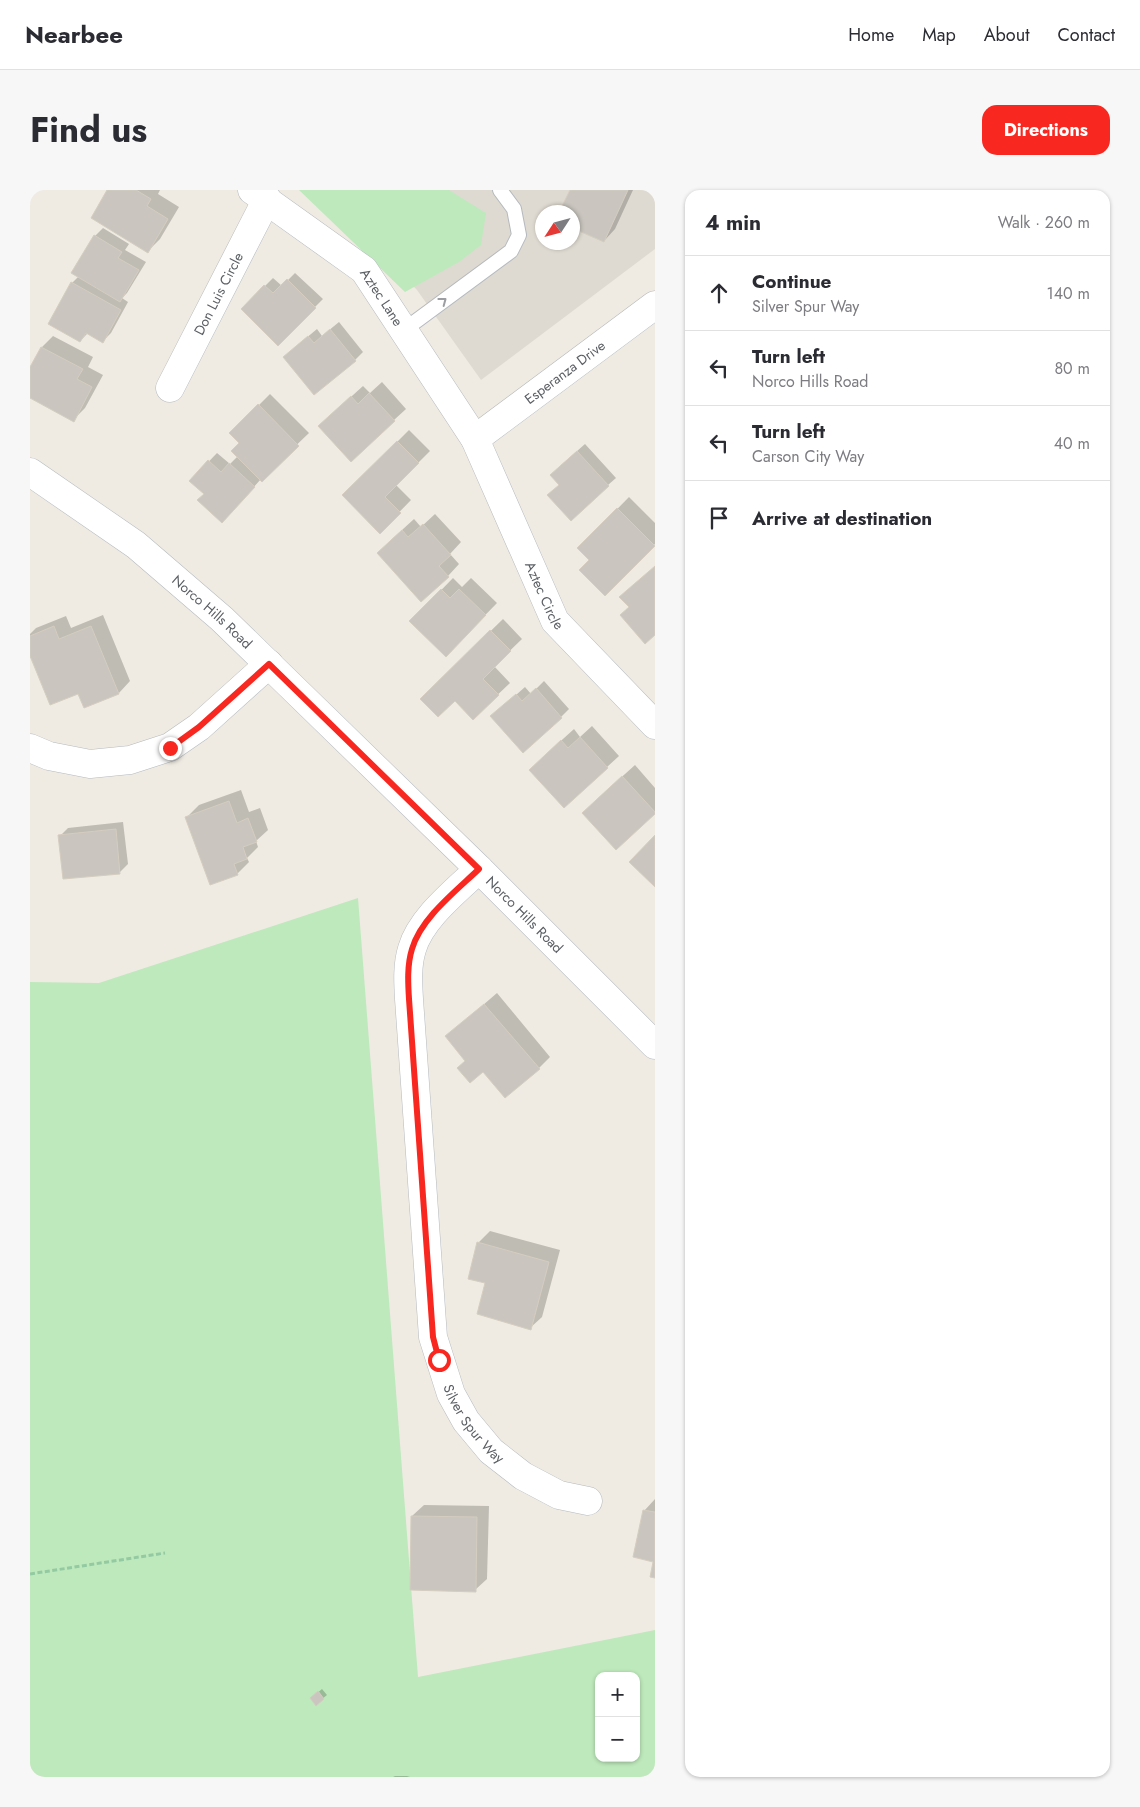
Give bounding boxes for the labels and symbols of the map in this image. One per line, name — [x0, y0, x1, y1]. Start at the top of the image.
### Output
north arrow — [535, 205, 580, 250]
street label: Don Luis Circle — [189, 249, 248, 339]
street label: Aztec Lane — [355, 264, 408, 330]
one-way arrow — [437, 299, 446, 307]
street label: Esperanza Drive — [520, 335, 609, 409]
street label: Aztec Circle — [520, 558, 568, 634]
street label: Norco Hills Road — [168, 570, 257, 653]
route end — [159, 737, 182, 760]
street label: Norco Hills Road — [481, 871, 568, 958]
route start — [428, 1349, 451, 1372]
street label: Silver Spur Way — [439, 1382, 509, 1468]

